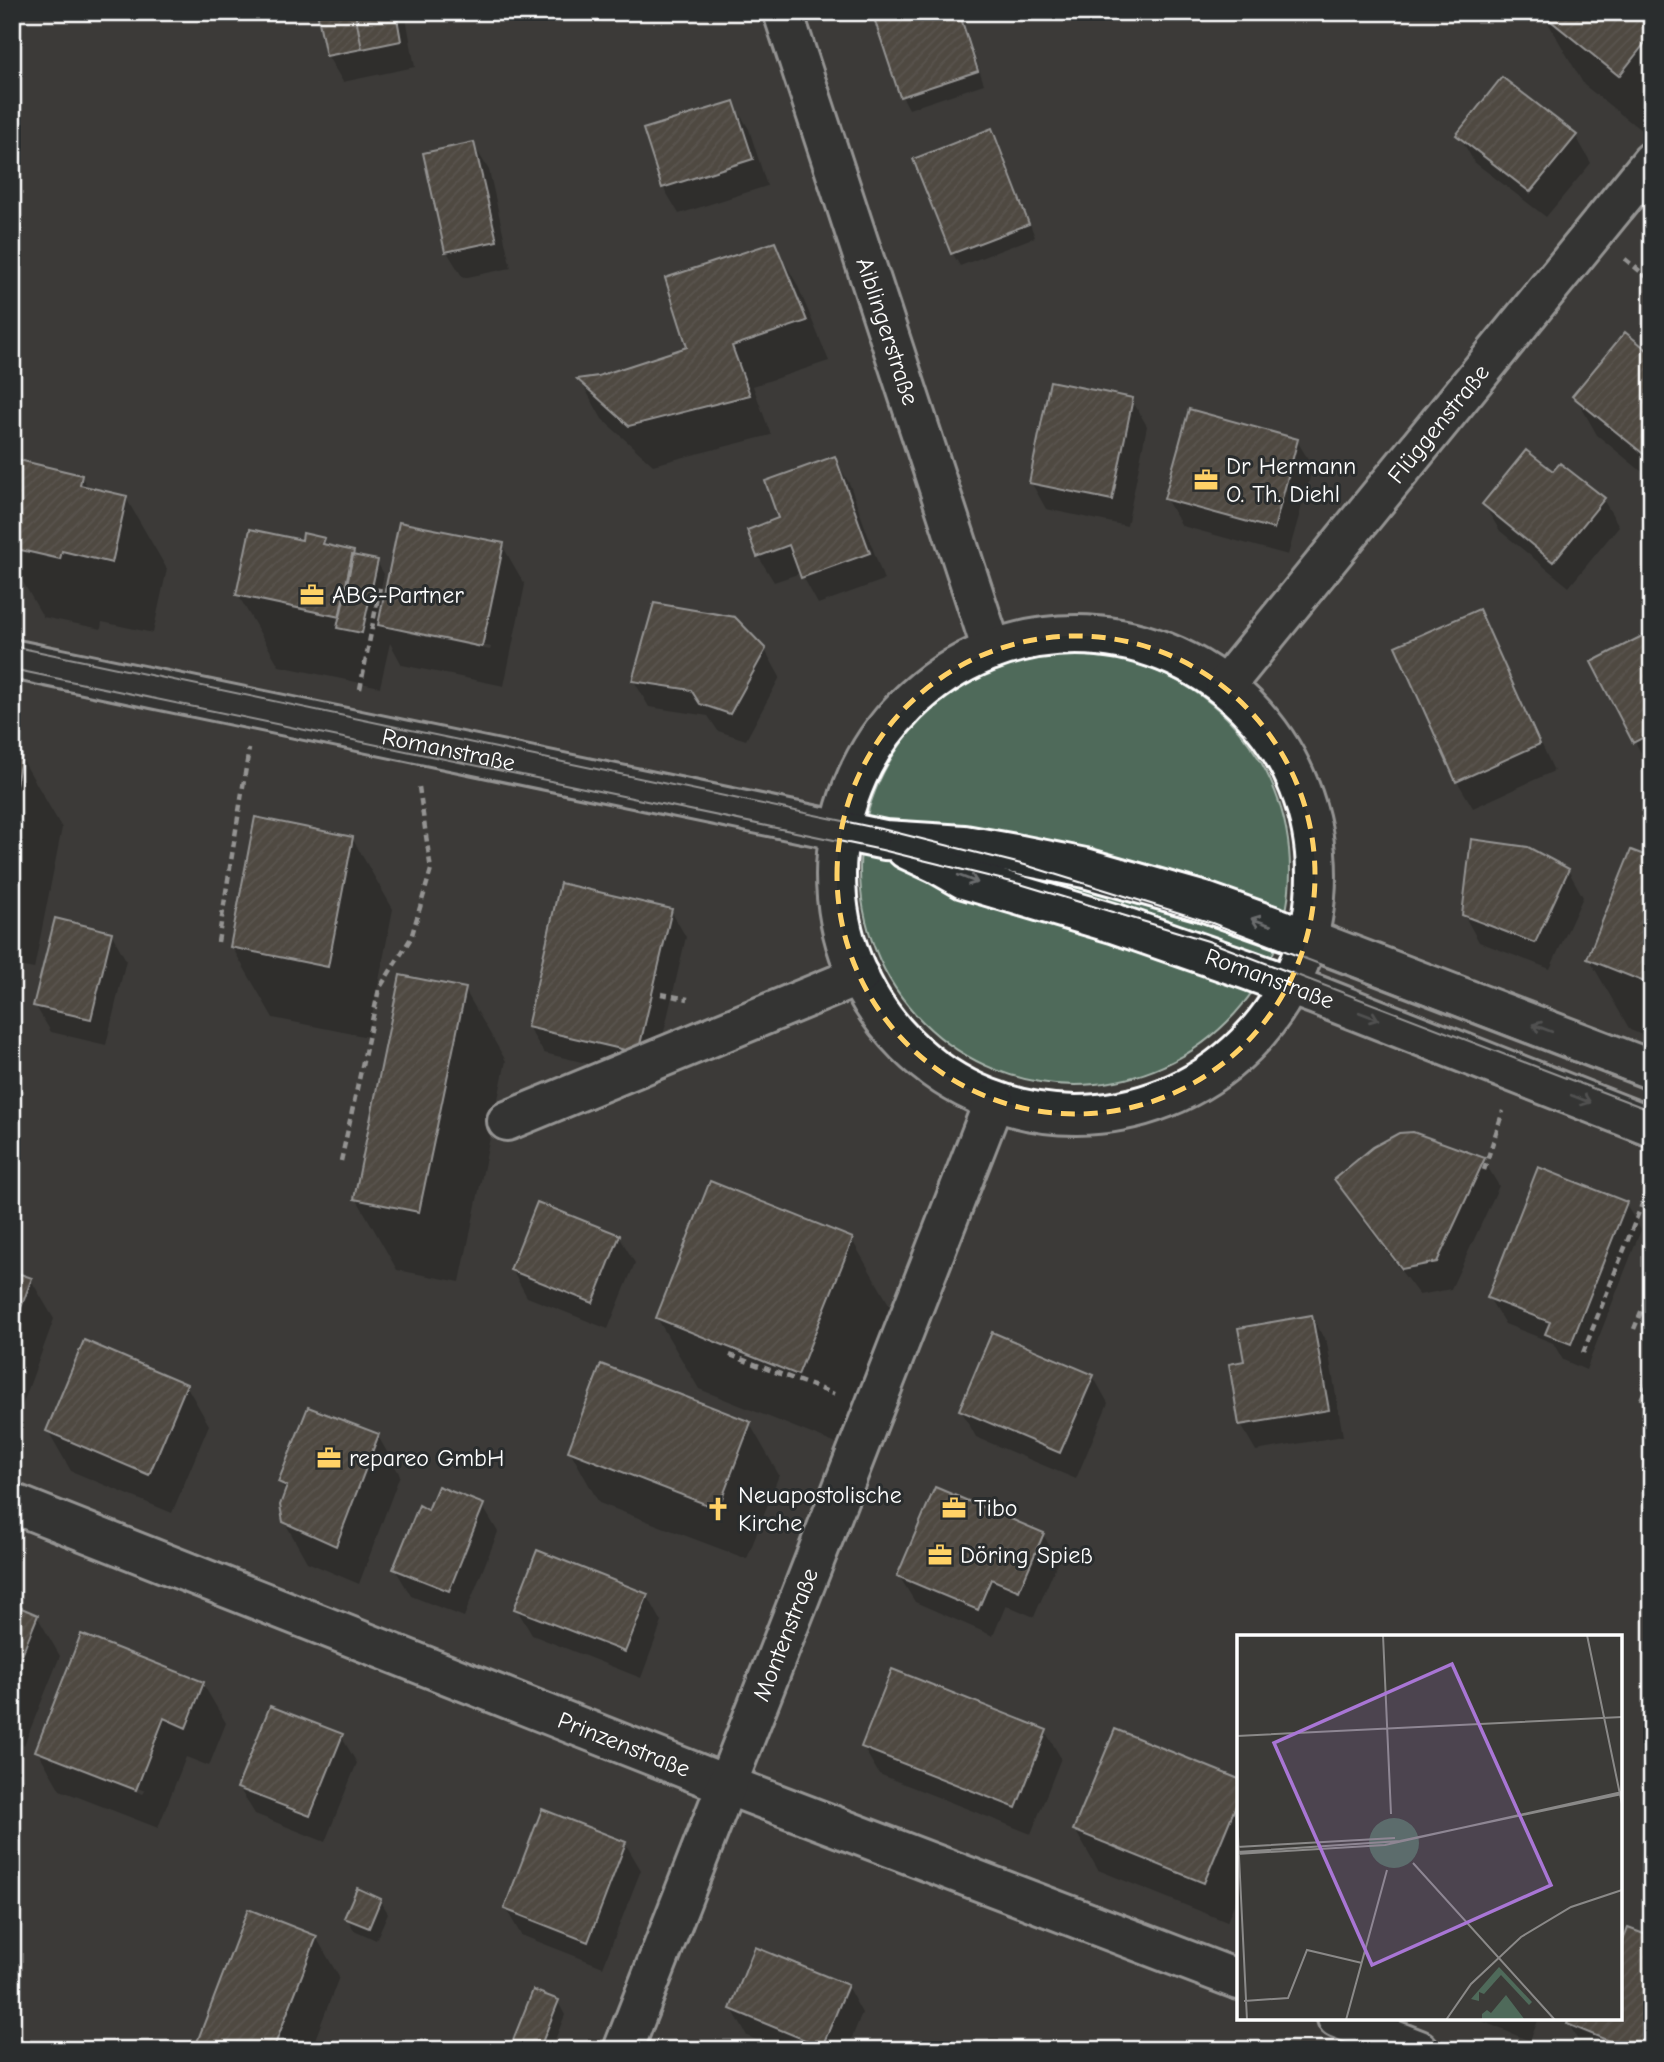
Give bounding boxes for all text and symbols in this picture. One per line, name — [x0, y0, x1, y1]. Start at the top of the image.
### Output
street label: Aiblingerstraße — [850, 254, 925, 409]
street label: Flüggenstraße — [1382, 359, 1495, 489]
place label: Dr Hermann O. Th. Diehl — [1226, 452, 1356, 508]
office icon: Dr Hermann O. Th. Diehl — [1192, 466, 1220, 494]
office icon: ABG-Partner — [298, 581, 326, 609]
place label: ABG-Partner — [332, 581, 464, 609]
street label: Romanstraße — [380, 722, 518, 777]
one-way arrow — [957, 874, 979, 887]
one-way arrow — [1250, 915, 1272, 927]
street label: Romanstraße — [1202, 942, 1338, 1015]
one-way arrow — [1358, 1011, 1379, 1023]
one-way arrow — [1532, 1021, 1554, 1034]
one-way arrow — [1569, 1094, 1591, 1106]
office icon: repareo GmbH — [315, 1444, 343, 1472]
place label: repareo GmbH — [349, 1444, 504, 1472]
place label: Neuapostolische Kirche — [738, 1481, 902, 1537]
office icon: Tibo — [940, 1494, 968, 1522]
place label: Tibo — [974, 1494, 1018, 1522]
church icon: Neuapostolische Kirche — [704, 1495, 732, 1523]
office icon: Döring Spieß — [926, 1541, 954, 1569]
place label: Döring Spieß — [960, 1541, 1093, 1569]
street label: Montenstraße — [747, 1564, 824, 1705]
inset map — [1237, 1635, 1622, 2020]
street label: Prinzenstraße — [554, 1706, 694, 1783]

